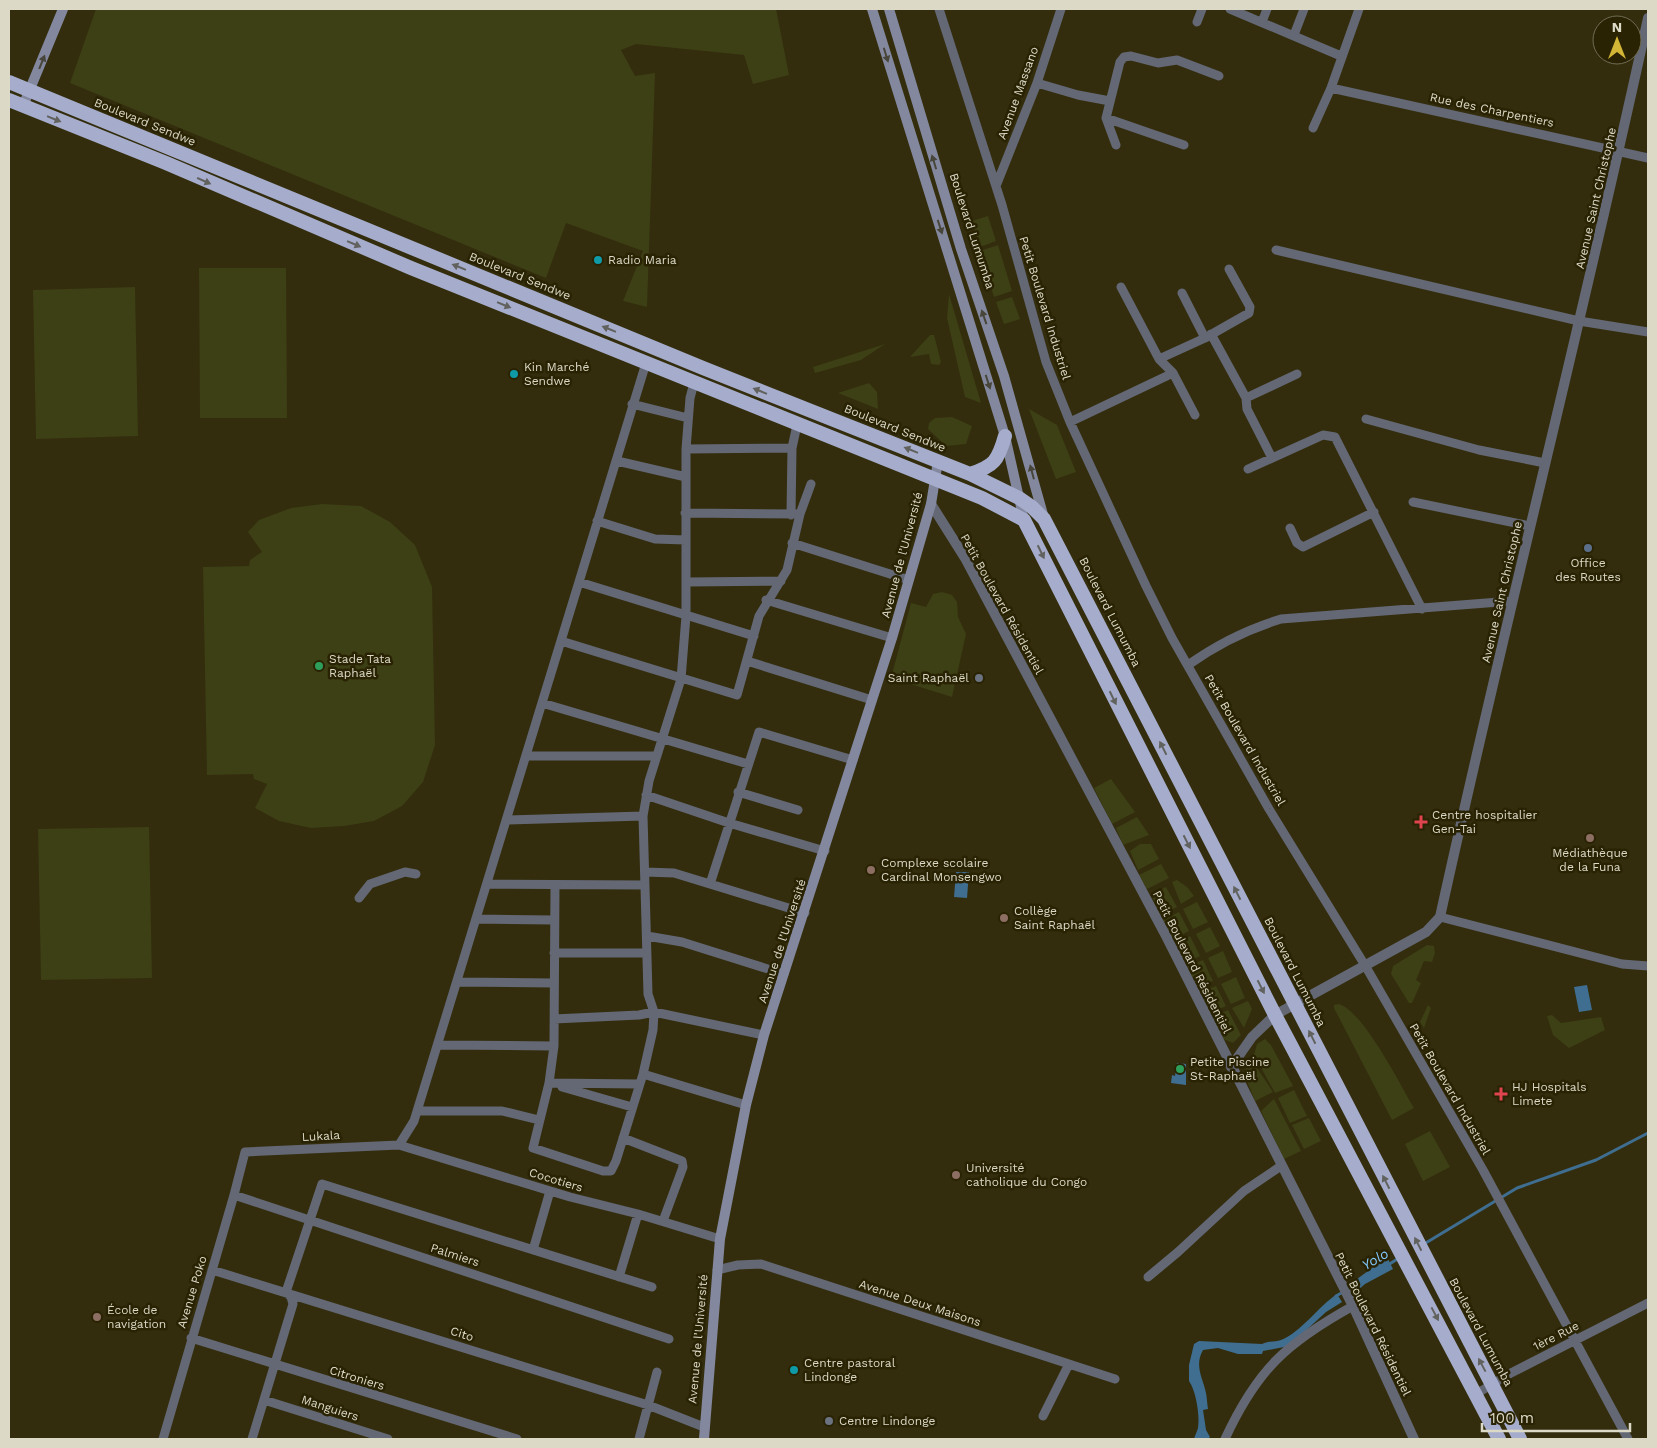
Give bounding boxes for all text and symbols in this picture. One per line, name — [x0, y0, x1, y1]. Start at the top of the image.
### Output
north arrow — [1592, 15, 1642, 65]
text: N — [1612, 19, 1622, 35]
street label: Avenue Massano — [995, 45, 1041, 141]
one-way arrow — [883, 48, 890, 63]
one-way arrow — [38, 54, 46, 69]
street label: Rue des Charpentiers — [1429, 90, 1555, 130]
street label: Boulevard Sendwe — [92, 95, 198, 149]
one-way arrow — [47, 115, 62, 123]
street label: Avenue Saint Christophe — [1573, 126, 1619, 270]
one-way arrow — [930, 154, 938, 169]
street label: Boulevard Lumumba — [947, 171, 997, 291]
one-way arrow — [197, 178, 211, 186]
one-way arrow — [936, 220, 944, 235]
street label: Petit Boulevard Industriel — [1016, 235, 1074, 382]
one-way arrow — [347, 240, 362, 248]
street label: Boulevard Sendwe — [467, 249, 573, 303]
place label: Radio Maria — [608, 253, 677, 267]
marker: Radio Maria — [592, 254, 604, 266]
one-way arrow — [451, 263, 466, 271]
one-way arrow — [497, 302, 511, 310]
one-way arrow — [980, 309, 987, 324]
one-way arrow — [601, 325, 616, 333]
place label: Kin Marché Sendwe — [524, 360, 589, 388]
marker: Kin Marché Sendwe — [508, 368, 520, 380]
one-way arrow — [984, 375, 992, 390]
one-way arrow — [753, 386, 767, 394]
street label: Boulevard Sendwe — [842, 401, 948, 455]
one-way arrow — [904, 445, 918, 453]
one-way arrow — [1028, 464, 1036, 479]
street label: Avenue de l’Université — [878, 490, 926, 619]
street label: Avenue Saint Christophe — [1479, 520, 1525, 664]
street label: Petit Boulevard Résidentiel — [958, 531, 1047, 677]
marker: Office des Routes — [1582, 542, 1594, 554]
one-way arrow — [1037, 545, 1045, 559]
street label: Boulevard Lumumba — [1076, 555, 1144, 669]
place label: Office des Routes — [1555, 556, 1621, 584]
place label: Stade Tata Raphaël — [329, 652, 391, 680]
marker: Stade Tata Raphaël — [313, 660, 325, 672]
place label: Saint Raphaël — [888, 671, 969, 685]
marker: Saint Raphaël — [973, 672, 985, 684]
street label: Petit Boulevard Industriel — [1202, 672, 1289, 808]
one-way arrow — [1109, 690, 1117, 705]
one-way arrow — [1159, 741, 1167, 755]
place label: Centre hospitalier Gen-Tai — [1432, 808, 1538, 836]
marker: Centre hospitalier Gen-Tai — [1414, 815, 1428, 829]
marker: Médiathèque de la Funa — [1584, 832, 1596, 844]
one-way arrow — [1183, 835, 1191, 850]
place label: Médiathèque de la Funa — [1552, 846, 1628, 874]
place label: Complexe scolaire Cardinal Monsengwo — [881, 856, 1002, 884]
marker: Complexe scolaire Cardinal Monsengwo — [865, 864, 877, 876]
street label: Avenue de l’Université — [755, 877, 809, 1005]
one-way arrow — [1233, 886, 1241, 900]
street label: Petit Boulevard Résidentiel — [1150, 888, 1234, 1036]
place label: Collège Saint Raphaël — [1014, 904, 1095, 932]
marker: Collège Saint Raphaël — [998, 912, 1010, 924]
street label: Boulevard Lumumba — [1261, 915, 1329, 1029]
one-way arrow — [1257, 980, 1265, 994]
street label: Petit Boulevard Industriel — [1407, 1021, 1494, 1157]
one-way arrow — [1308, 1030, 1316, 1045]
place label: Petite Piscine St-Raphaël — [1190, 1055, 1269, 1083]
marker: Petite Piscine St-Raphaël — [1174, 1063, 1186, 1075]
place label: HJ Hospitals Limete — [1512, 1080, 1586, 1108]
marker: HJ Hospitals Limete — [1494, 1087, 1508, 1101]
street label: Lukala — [301, 1128, 341, 1144]
place label: Université catholique du Congo — [966, 1161, 1087, 1189]
street label: Cocotiers — [527, 1165, 585, 1195]
marker: Université catholique du Congo — [950, 1169, 962, 1181]
one-way arrow — [1382, 1175, 1390, 1189]
one-way arrow — [1414, 1237, 1422, 1251]
street label: Palmiers — [429, 1241, 481, 1269]
water label: Yolo — [1359, 1245, 1391, 1273]
street label: Petit Boulevard Résidentiel — [1332, 1250, 1414, 1398]
street label: Avenue Poko — [174, 1254, 210, 1330]
street label: Avenue de l’Université — [685, 1274, 711, 1404]
street label: Boulevard Lumumba — [1446, 1275, 1516, 1389]
street label: Avenue Deux Maisons — [857, 1277, 983, 1329]
place label: École de navigation — [107, 1303, 166, 1331]
one-way arrow — [1430, 1308, 1439, 1321]
marker: École de navigation — [91, 1311, 103, 1323]
street label: 1ère Rue — [1531, 1318, 1581, 1353]
street label: Cito — [449, 1324, 475, 1344]
place label: Centre pastoral Lindonge — [804, 1356, 896, 1384]
one-way arrow — [1478, 1358, 1486, 1372]
street label: Citroniers — [328, 1363, 386, 1393]
marker: Centre pastoral Lindonge — [788, 1364, 800, 1376]
street label: Manguiers — [300, 1392, 360, 1424]
scale bar — [1482, 1400, 1630, 1432]
text: 100 m — [1490, 1409, 1534, 1427]
place label: Centre Lindonge — [839, 1414, 936, 1428]
marker: Centre Lindonge — [823, 1415, 835, 1427]

